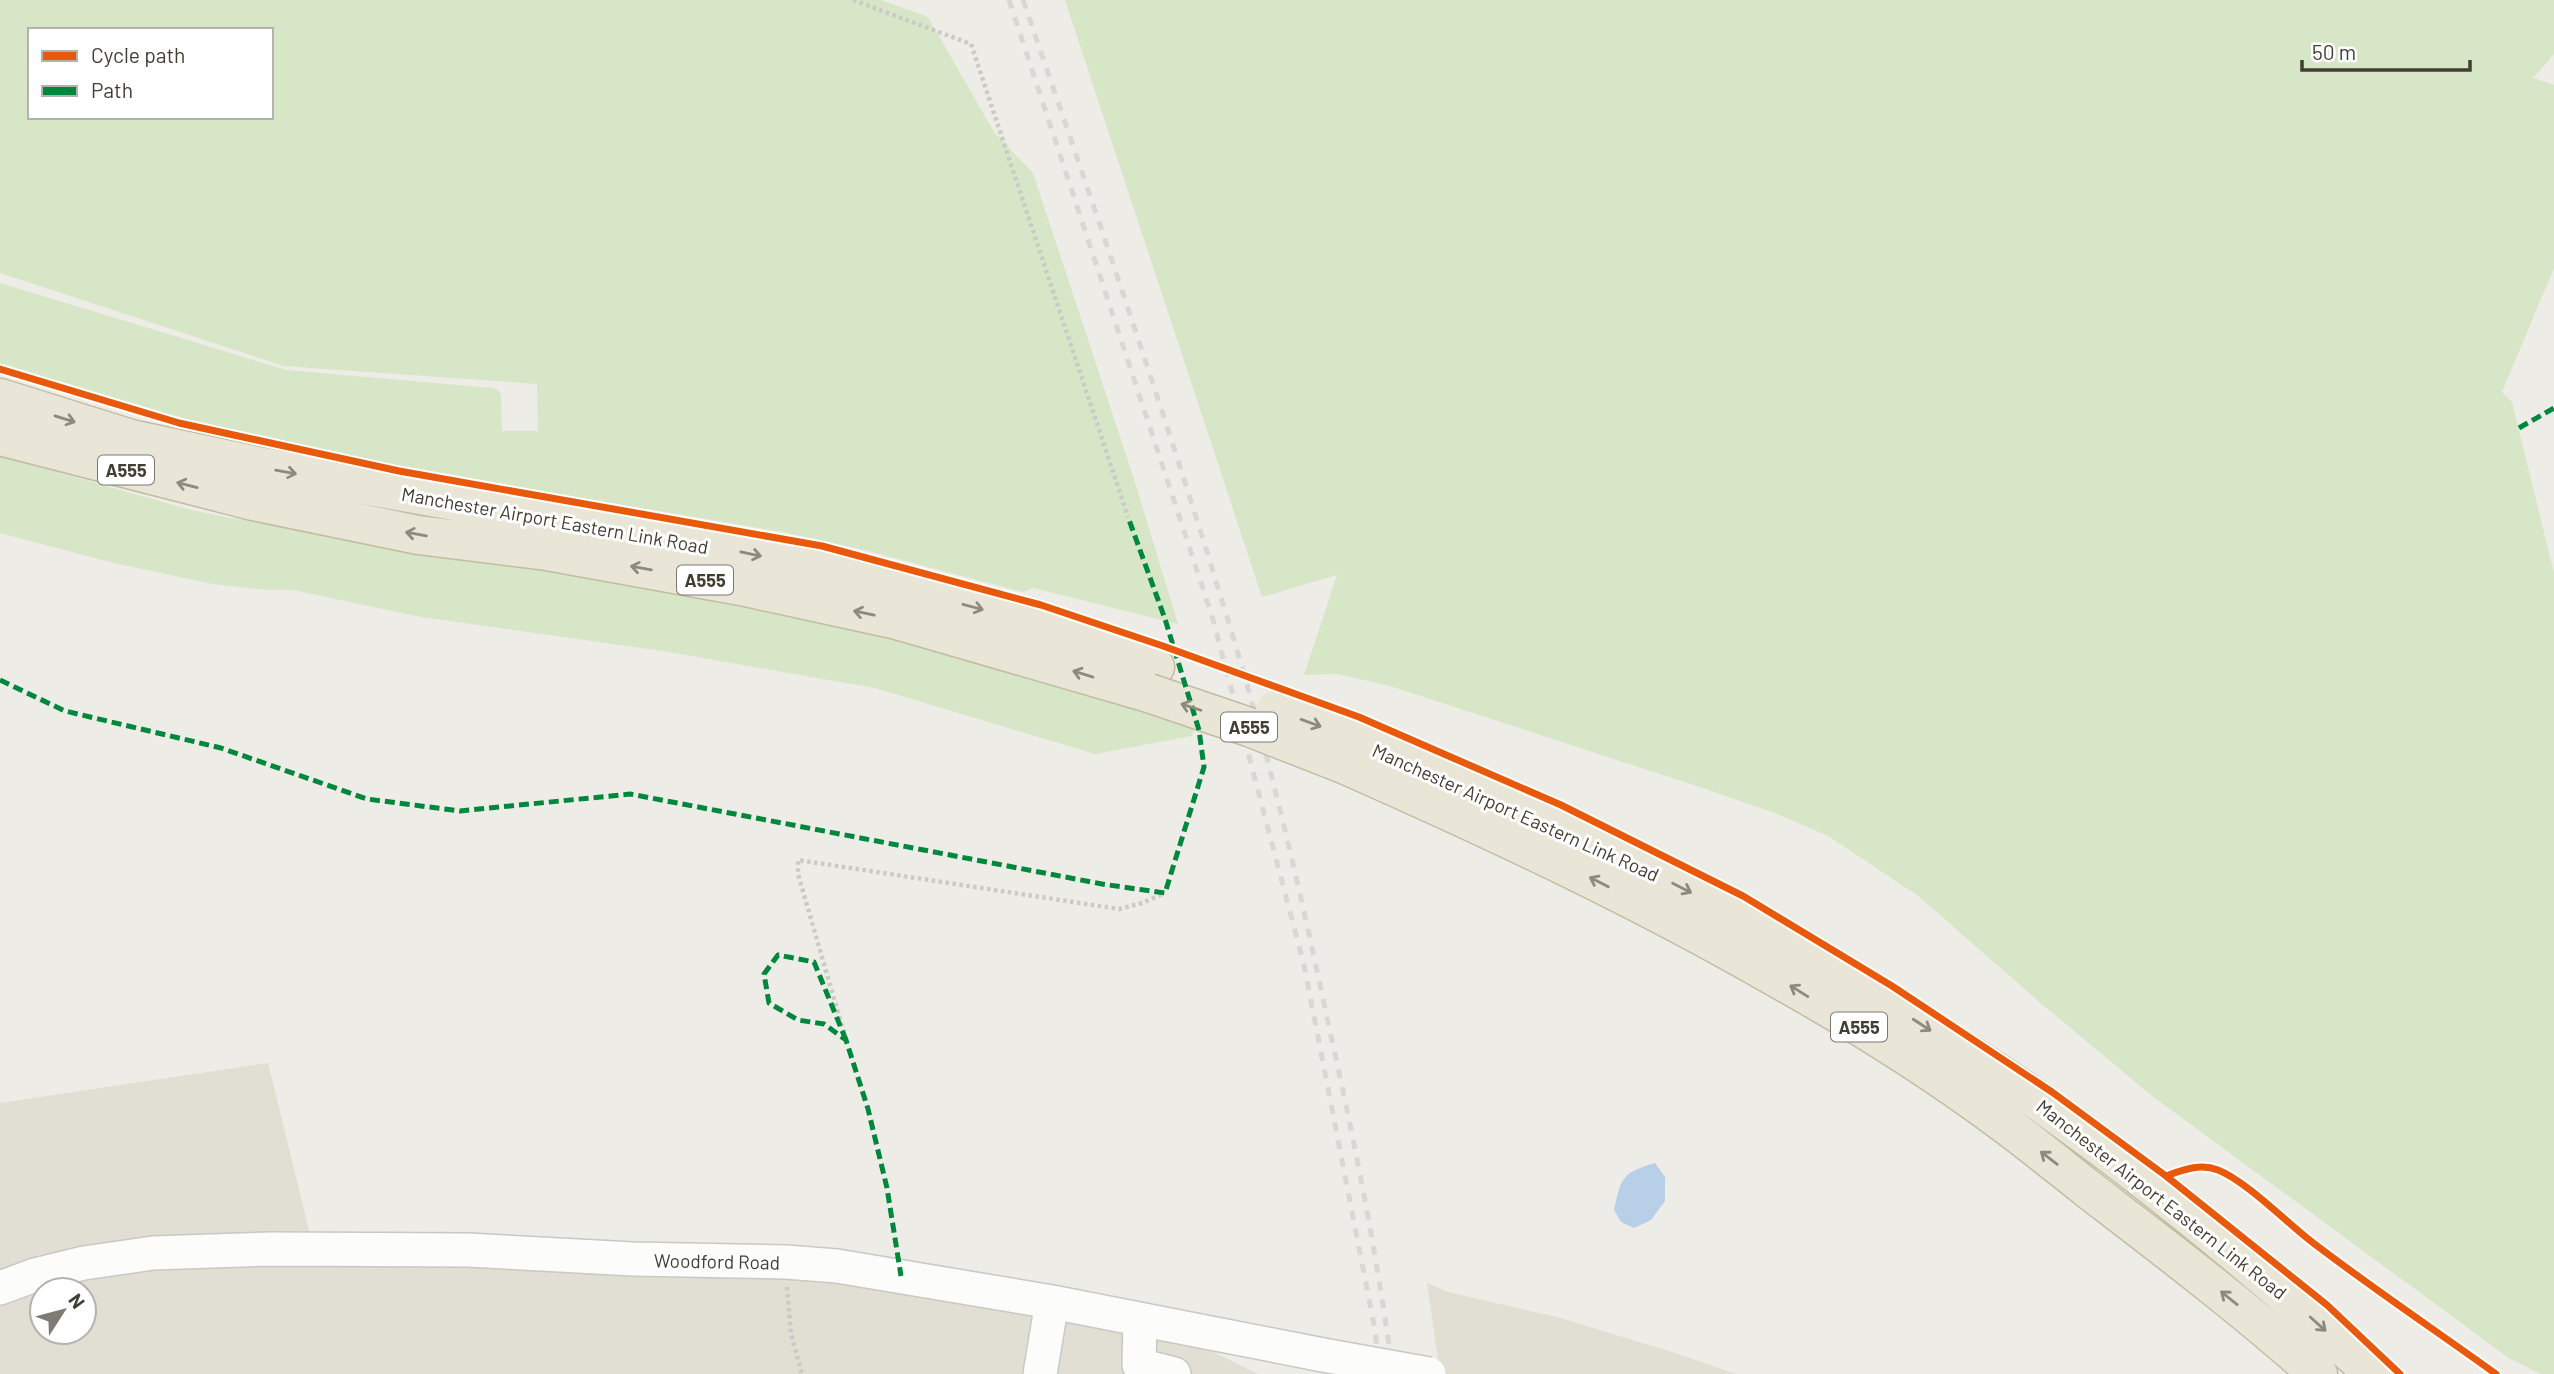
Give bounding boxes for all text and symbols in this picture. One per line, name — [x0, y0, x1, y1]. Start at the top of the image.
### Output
legend — [28, 28, 273, 119]
scale bar — [2302, 28, 2470, 72]
text: 50 m — [2312, 39, 2356, 64]
text: Cycle path — [91, 42, 185, 67]
text: Path — [91, 77, 133, 102]
one-way arrow — [54, 413, 76, 426]
road number: A555 — [98, 456, 154, 484]
one-way arrow — [274, 465, 297, 479]
one-way arrow — [176, 478, 199, 491]
street label: Manchester Airport Eastern Link Road — [400, 482, 710, 558]
one-way arrow — [405, 527, 428, 540]
one-way arrow — [739, 547, 762, 561]
one-way arrow — [630, 561, 653, 574]
road number: A555 — [677, 566, 733, 594]
one-way arrow — [961, 601, 983, 614]
one-way arrow — [853, 605, 876, 619]
one-way arrow — [1073, 666, 1095, 679]
one-way arrow — [1180, 700, 1202, 712]
road number: A555 — [1221, 712, 1277, 742]
one-way arrow — [1300, 718, 1322, 730]
street label: Manchester Airport Eastern Link Road — [1369, 738, 1663, 886]
one-way arrow — [1590, 875, 1610, 889]
one-way arrow — [1671, 881, 1692, 895]
one-way arrow — [1790, 983, 1810, 997]
road number: A555 — [1831, 1012, 1887, 1042]
one-way arrow — [1911, 1019, 1931, 1033]
street label: Manchester Airport Eastern Link Road — [2032, 1094, 2292, 1304]
one-way arrow — [2040, 1151, 2059, 1166]
street label: Woodford Road — [654, 1248, 780, 1274]
north arrow — [28, 1276, 98, 1346]
text: N — [64, 1289, 90, 1313]
one-way arrow — [2220, 1290, 2238, 1305]
one-way arrow — [2309, 1316, 2327, 1332]

